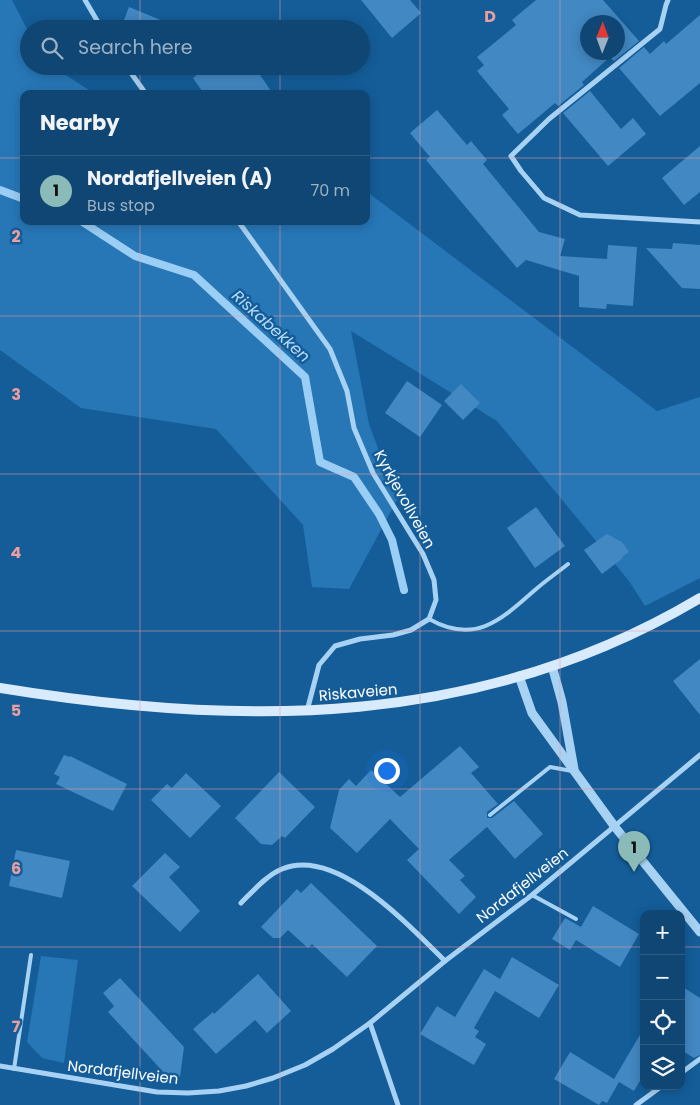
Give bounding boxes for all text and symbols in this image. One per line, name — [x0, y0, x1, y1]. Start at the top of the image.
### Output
text: D — [484, 5, 496, 28]
north arrow — [580, 15, 625, 60]
search box — [20, 20, 370, 75]
icon: search — [38, 34, 66, 62]
text: Search here — [78, 34, 192, 61]
text: Nearby — [40, 108, 120, 137]
text: Nordafjellveien (A) — [87, 165, 273, 192]
text: 1 — [53, 179, 59, 202]
text: 70 m — [310, 179, 350, 202]
text: Bus stop — [87, 194, 155, 217]
text: 2 — [11, 225, 21, 248]
water label: Riskabekken — [227, 285, 315, 367]
text: 3 — [11, 383, 21, 406]
street label: Kyrkjevollveien — [369, 446, 441, 552]
text: 4 — [11, 541, 22, 564]
street label: Riskaveien — [318, 678, 398, 706]
text: 5 — [11, 699, 21, 722]
your location — [374, 758, 400, 784]
pin: 1 — [618, 831, 650, 872]
street label: Nordafjellveien — [472, 842, 572, 928]
text: 6 — [11, 857, 21, 880]
map controls — [640, 910, 685, 1090]
button: + — [640, 910, 685, 955]
button: − — [640, 955, 685, 1000]
button: locate — [640, 1000, 685, 1045]
text: 7 — [12, 1015, 21, 1038]
button: layers — [640, 1045, 685, 1090]
street label: Nordafjellveien — [66, 1055, 180, 1089]

